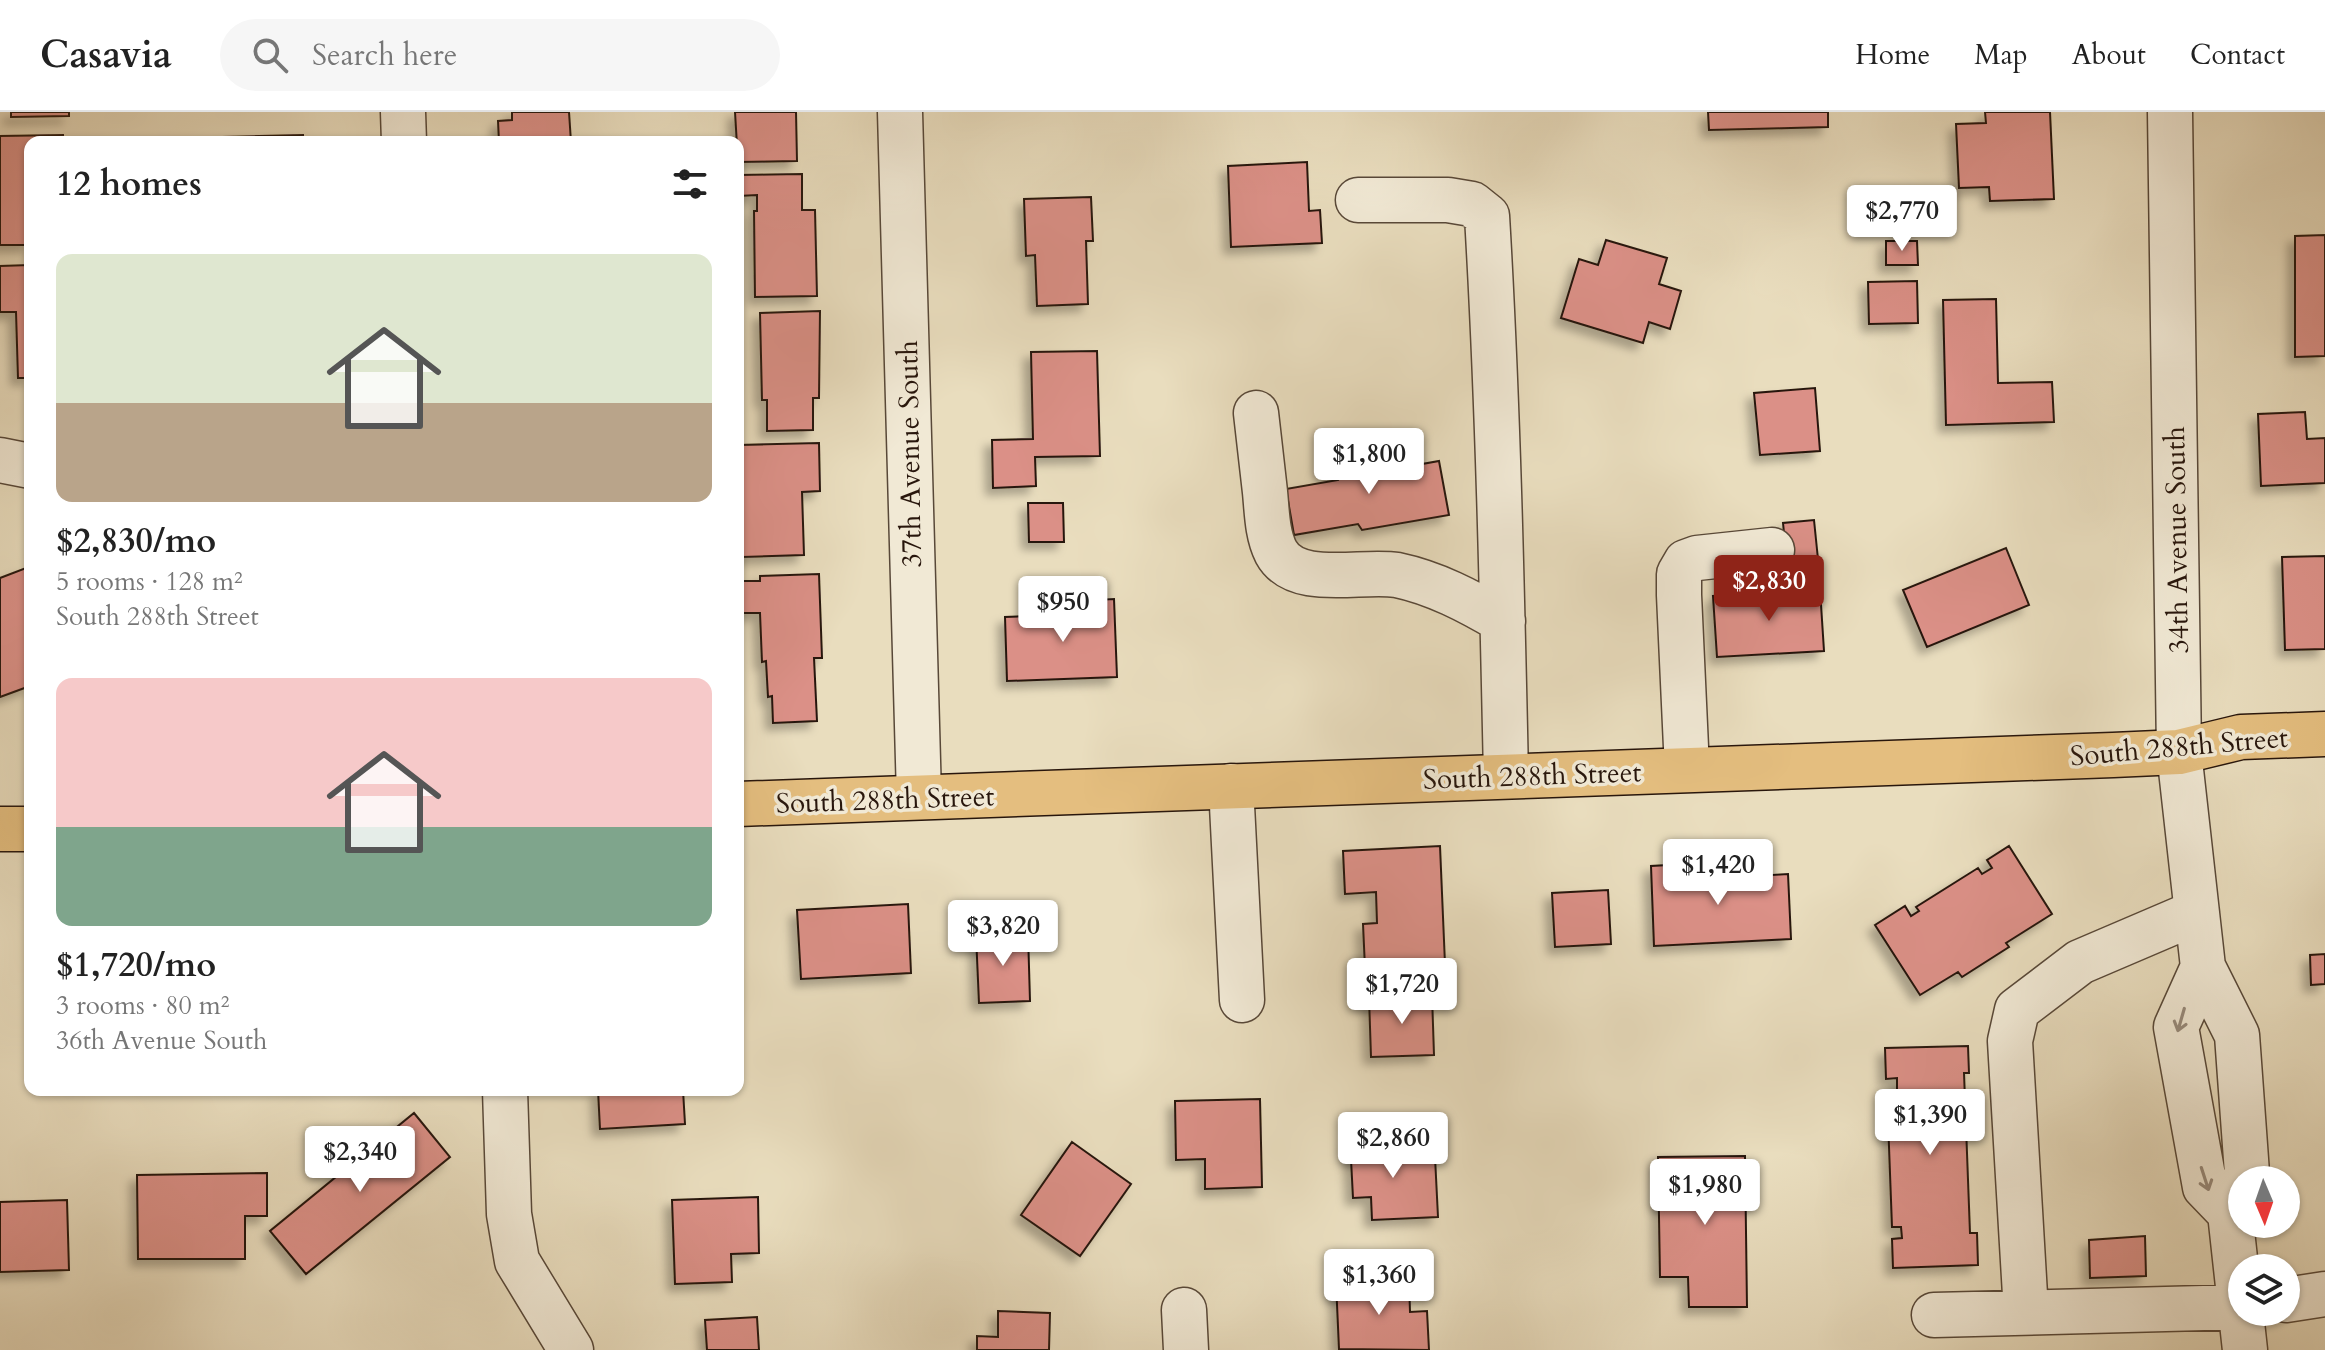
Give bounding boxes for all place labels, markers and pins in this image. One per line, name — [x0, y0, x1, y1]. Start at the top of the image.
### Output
pin: $2,770 — [1837, 185, 1967, 253]
pin: $1,800 — [1304, 428, 1434, 496]
pin: $2,830 — [1704, 555, 1834, 623]
pin: $950 — [1016, 576, 1110, 644]
pin: $1,420 — [1653, 839, 1783, 907]
pin: $3,820 — [938, 900, 1068, 968]
pin: $1,720 — [1337, 958, 1467, 1026]
pin: $1,390 — [1865, 1089, 1995, 1157]
pin: $2,860 — [1328, 1112, 1458, 1180]
pin: $2,340 — [295, 1126, 425, 1194]
pin: $1,980 — [1640, 1159, 1770, 1227]
pin: $1,360 — [1314, 1249, 1444, 1317]

